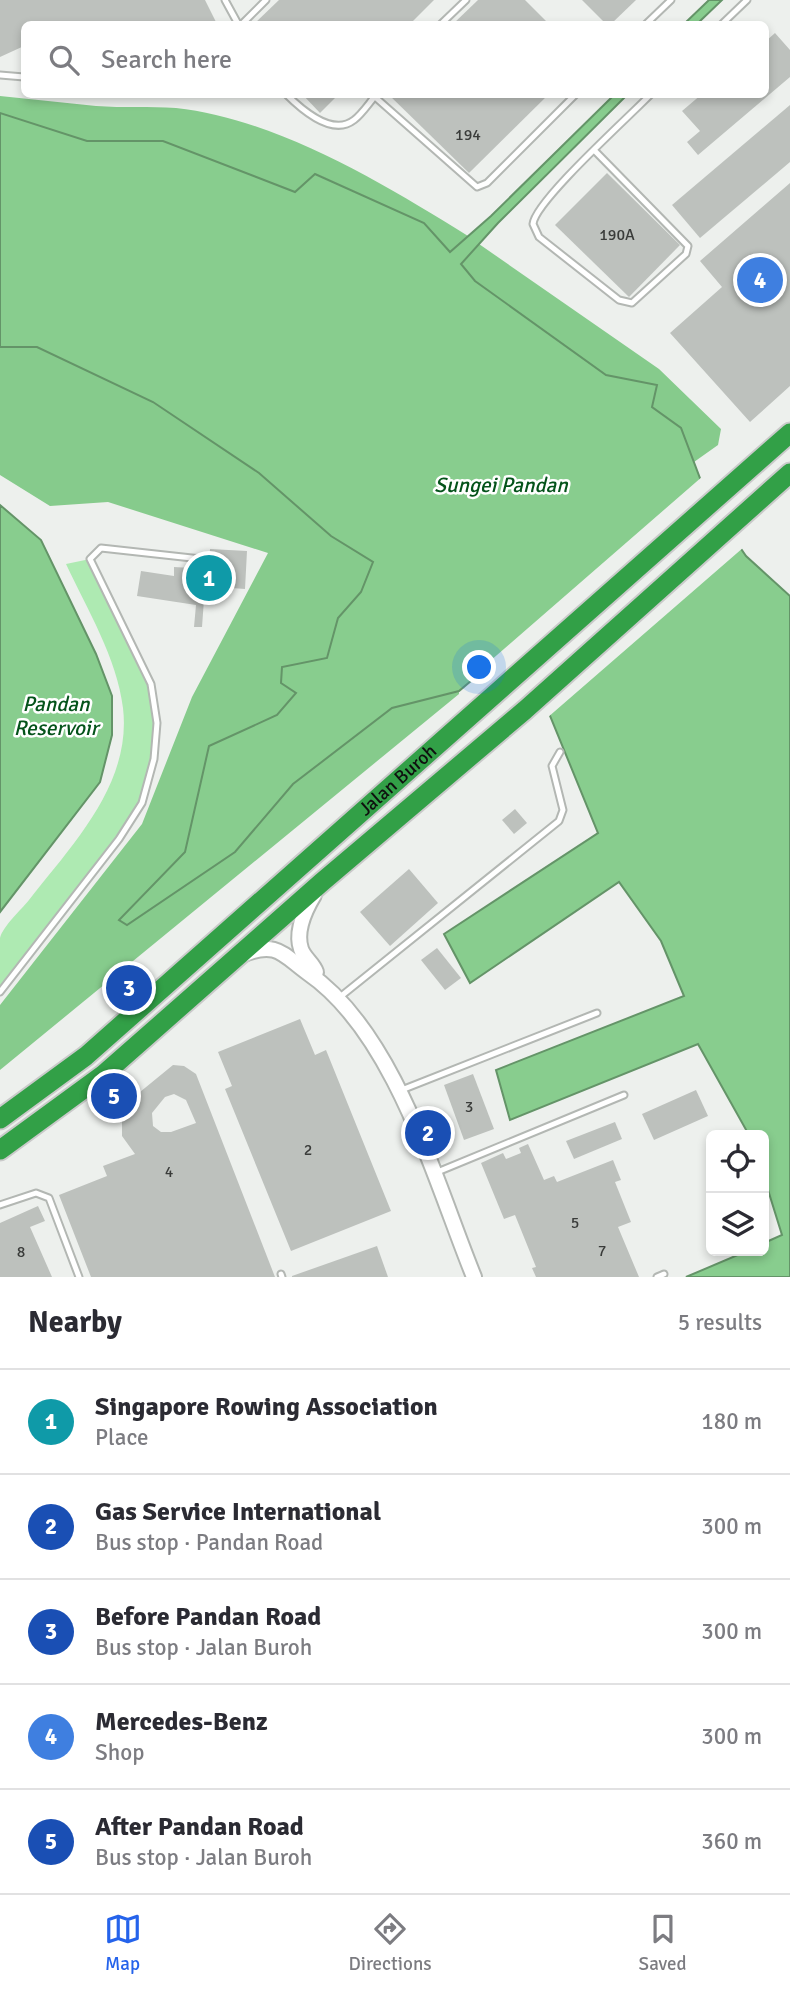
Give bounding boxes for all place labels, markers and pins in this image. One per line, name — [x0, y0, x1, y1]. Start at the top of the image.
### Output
pin: 4 — [737, 254, 783, 306]
pin: 1 — [186, 552, 232, 604]
pin: 3 — [106, 962, 152, 1014]
pin: 5 — [91, 1070, 137, 1122]
pin: 2 — [405, 1107, 451, 1159]

